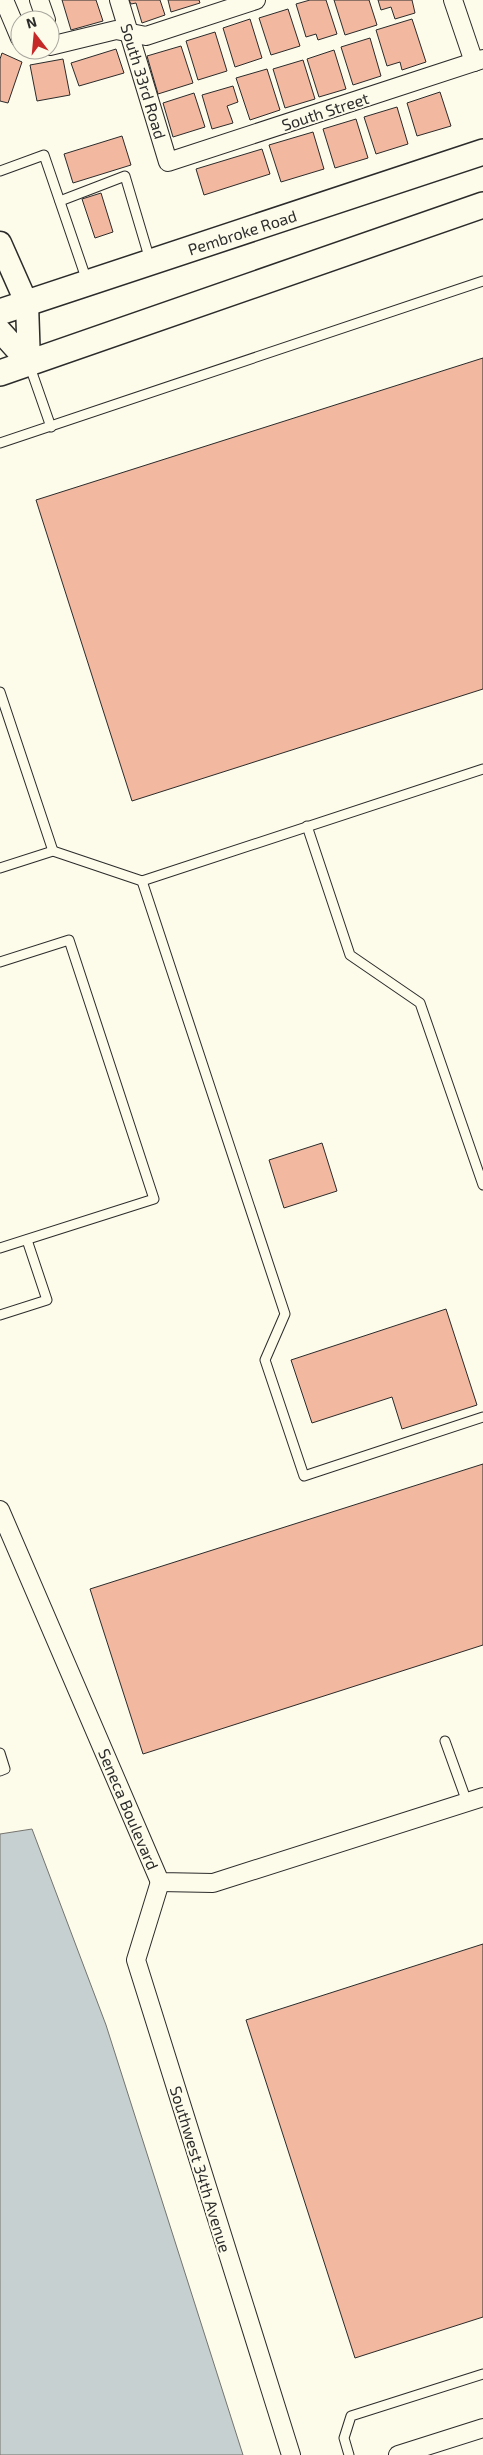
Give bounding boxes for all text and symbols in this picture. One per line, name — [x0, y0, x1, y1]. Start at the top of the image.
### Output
north arrow — [10, 10, 60, 60]
text: N — [24, 12, 38, 32]
street label: South 33rd Road — [117, 21, 171, 141]
street label: South Street — [279, 88, 371, 134]
street label: Pembroke Road — [185, 205, 299, 259]
street label: Seneca Boulevard — [95, 1746, 163, 1872]
street label: Southwest 34th Avenue — [167, 2083, 235, 2255]

